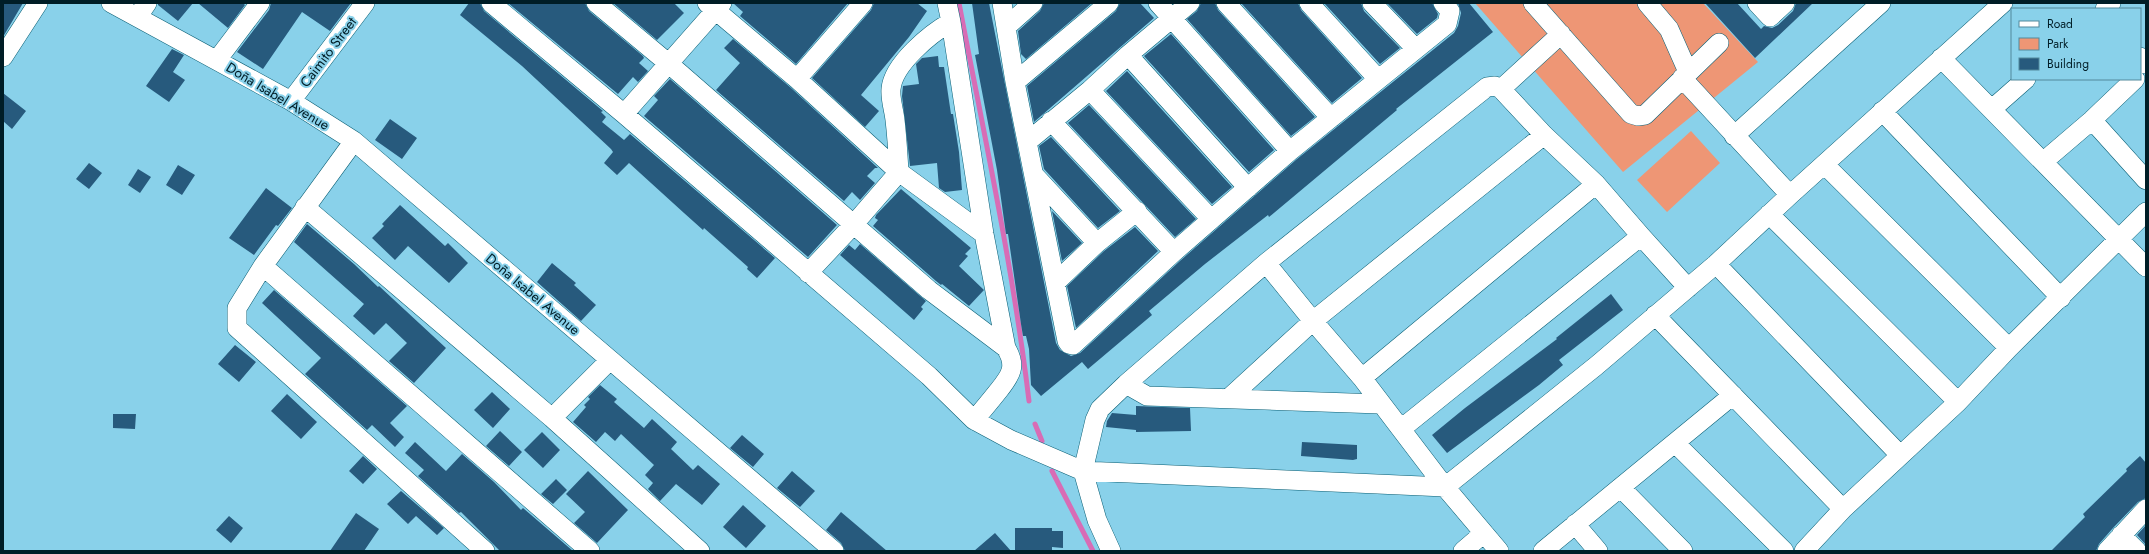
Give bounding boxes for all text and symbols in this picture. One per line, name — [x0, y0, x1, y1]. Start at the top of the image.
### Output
legend — [2011, 8, 2141, 80]
street label: Caimito Street — [295, 12, 361, 91]
text: Road — [2047, 15, 2073, 33]
text: Park — [2047, 35, 2069, 53]
text: Building — [2047, 55, 2089, 73]
street label: Doña Isabel Avenue — [222, 57, 334, 135]
street label: Doña Isabel Avenue — [482, 249, 584, 339]

